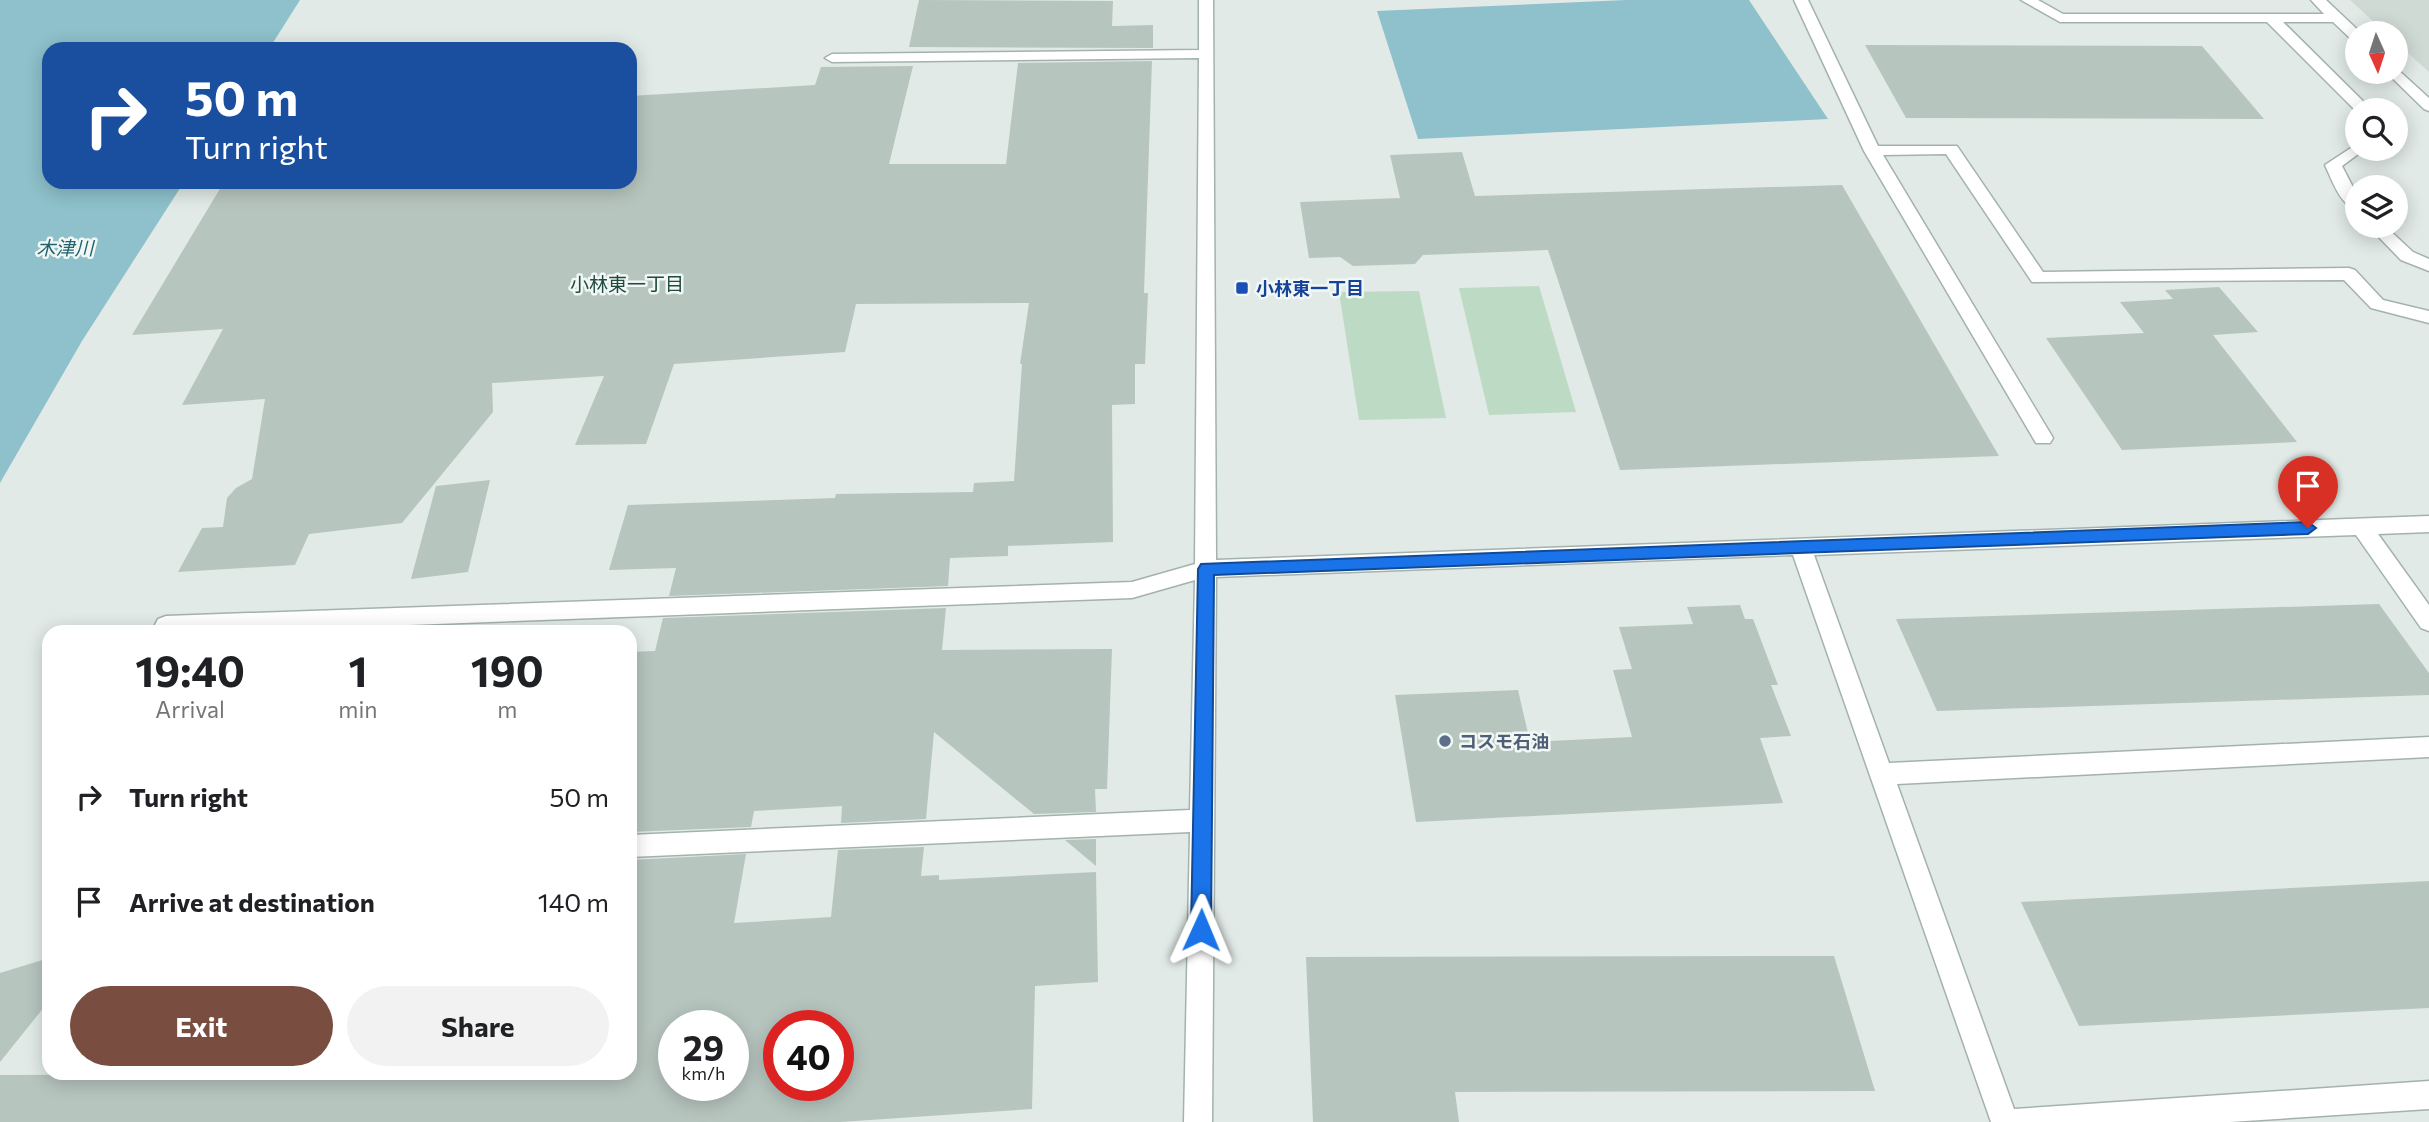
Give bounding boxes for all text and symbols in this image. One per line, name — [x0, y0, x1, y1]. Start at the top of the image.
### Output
north arrow — [2345, 21, 2408, 84]
map controls — [2345, 21, 2408, 238]
text: 50 m — [185, 66, 298, 126]
icon: right — [70, 70, 161, 161]
button: search — [2345, 98, 2408, 161]
text: Turn right — [185, 126, 328, 166]
button: layers — [2345, 175, 2408, 238]
water label: 木津川 — [36, 236, 95, 259]
district label: 小林東一丁目 — [570, 272, 684, 295]
place label: 小林東一丁目 — [1256, 277, 1364, 299]
marker: 小林東一丁目 — [1234, 280, 1250, 296]
pin — [2278, 456, 2338, 528]
icon: arrive — [2289, 467, 2327, 505]
text: 19:40 — [135, 644, 245, 696]
text: 1 — [348, 644, 367, 696]
text: 190 — [471, 644, 544, 696]
text: Arrival — [155, 695, 225, 723]
text: min — [338, 695, 378, 723]
text: m — [497, 695, 517, 723]
place label: コスモ石油 — [1459, 730, 1549, 752]
marker: コスモ石油 — [1437, 733, 1453, 749]
icon: right — [70, 778, 108, 816]
text: Turn right — [129, 781, 248, 812]
text: 50 m — [549, 781, 609, 812]
icon: arrive — [70, 883, 108, 921]
text: Arrive at destination — [129, 886, 375, 917]
text: 140 m — [538, 886, 609, 917]
position arrow — [1164, 893, 1238, 967]
button: Exit — [70, 986, 333, 1066]
button: Share — [347, 986, 609, 1066]
speed limit sign: 40 — [763, 1010, 854, 1101]
text: 29 — [683, 1025, 724, 1068]
text: km/h — [682, 1062, 725, 1084]

